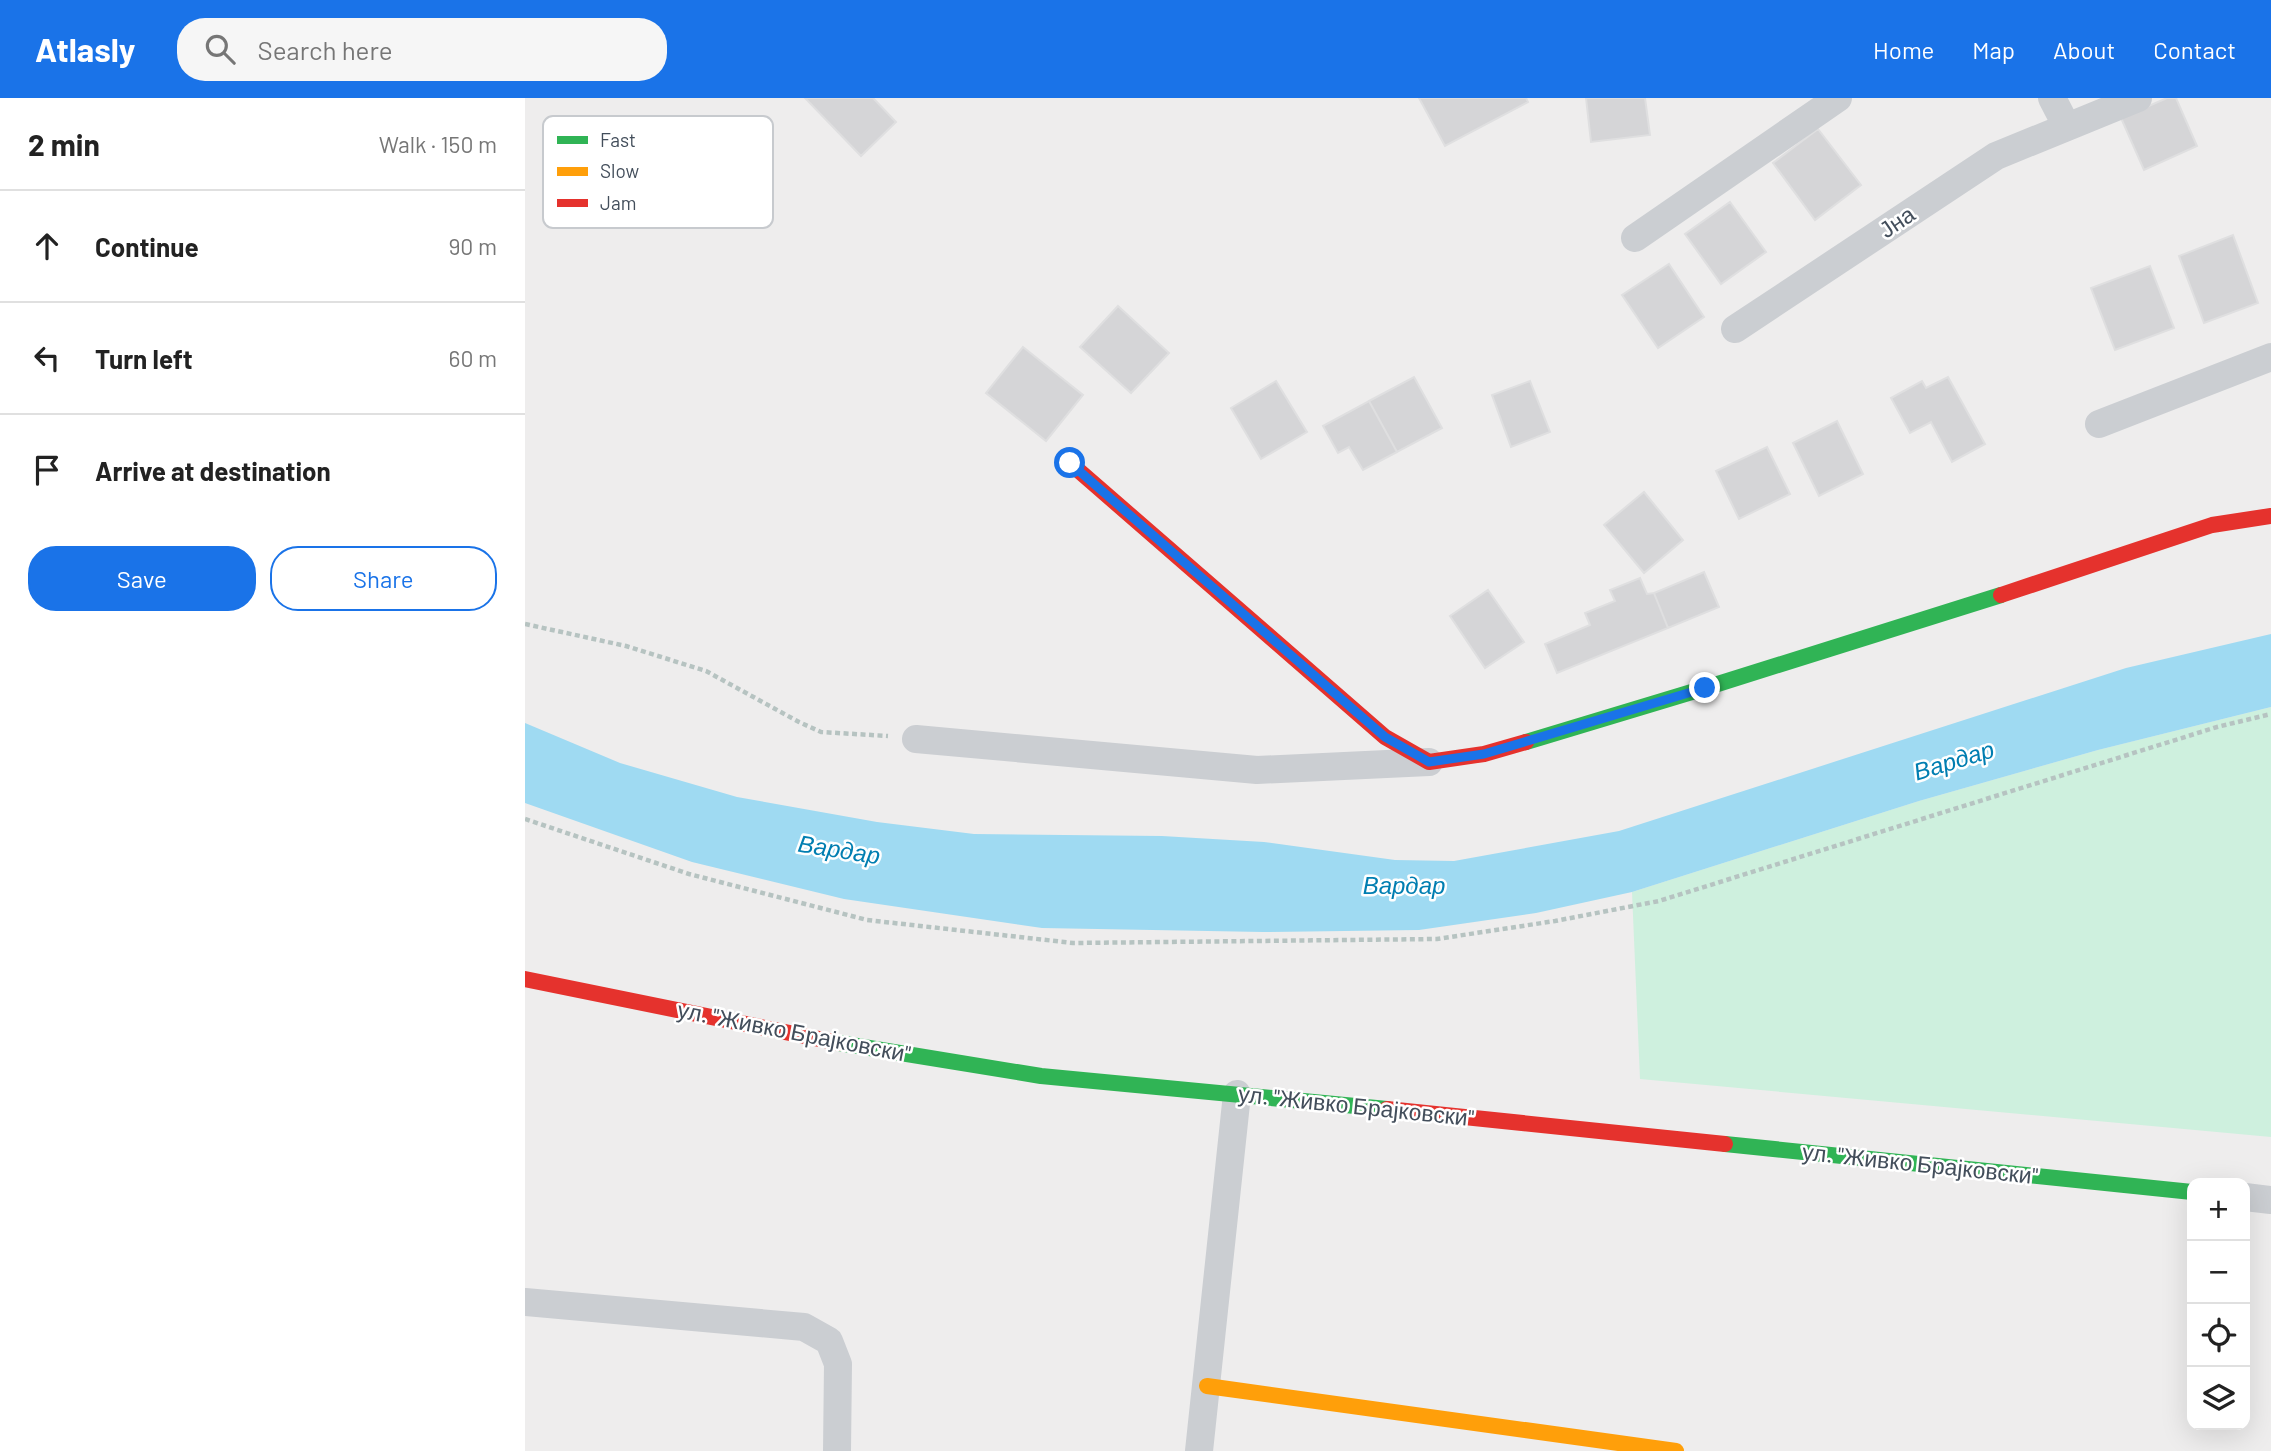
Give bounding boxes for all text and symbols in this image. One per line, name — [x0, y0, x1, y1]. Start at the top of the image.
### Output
search box — [177, 18, 667, 81]
text: Atlasly — [35, 29, 135, 69]
icon: search — [201, 30, 239, 68]
text: Search here — [257, 34, 393, 65]
text: Home — [1873, 35, 1934, 64]
text: Map — [1972, 35, 2015, 64]
text: About — [2053, 35, 2115, 64]
text: Contact — [2153, 35, 2236, 64]
legend — [543, 116, 773, 228]
text: 2 min — [28, 126, 100, 162]
text: Fast — [600, 128, 636, 151]
text: Walk · 150 m — [379, 130, 497, 158]
text: Slow — [600, 159, 639, 182]
text: Jam — [600, 191, 636, 214]
street label: Јна — [1873, 199, 1920, 243]
icon: ahead — [28, 227, 66, 265]
text: Continue — [95, 231, 199, 262]
text: 90 m — [448, 232, 497, 260]
icon: left — [28, 339, 66, 377]
text: Turn left — [95, 343, 193, 374]
text: 60 m — [449, 344, 497, 372]
route start — [1054, 447, 1085, 478]
icon: arrive — [28, 451, 66, 489]
text: Arrive at destination — [95, 455, 331, 486]
button: Save — [28, 546, 256, 611]
button: Share — [270, 546, 497, 611]
route end — [1689, 672, 1720, 703]
water label: Вардар — [1910, 734, 1997, 786]
water label: Вардар — [796, 828, 882, 869]
water label: Вардар — [1363, 870, 1445, 899]
street label: ул. "Живко Брајковски" — [675, 995, 913, 1067]
street label: ул. "Живко Брајковски" — [1237, 1079, 1475, 1131]
street label: ул. "Живко Брајковски" — [1801, 1137, 2039, 1189]
map controls — [2187, 1178, 2250, 1430]
button: + — [2187, 1178, 2250, 1241]
button: − — [2187, 1241, 2250, 1304]
button: locate — [2187, 1304, 2250, 1367]
button: layers — [2187, 1367, 2250, 1430]

